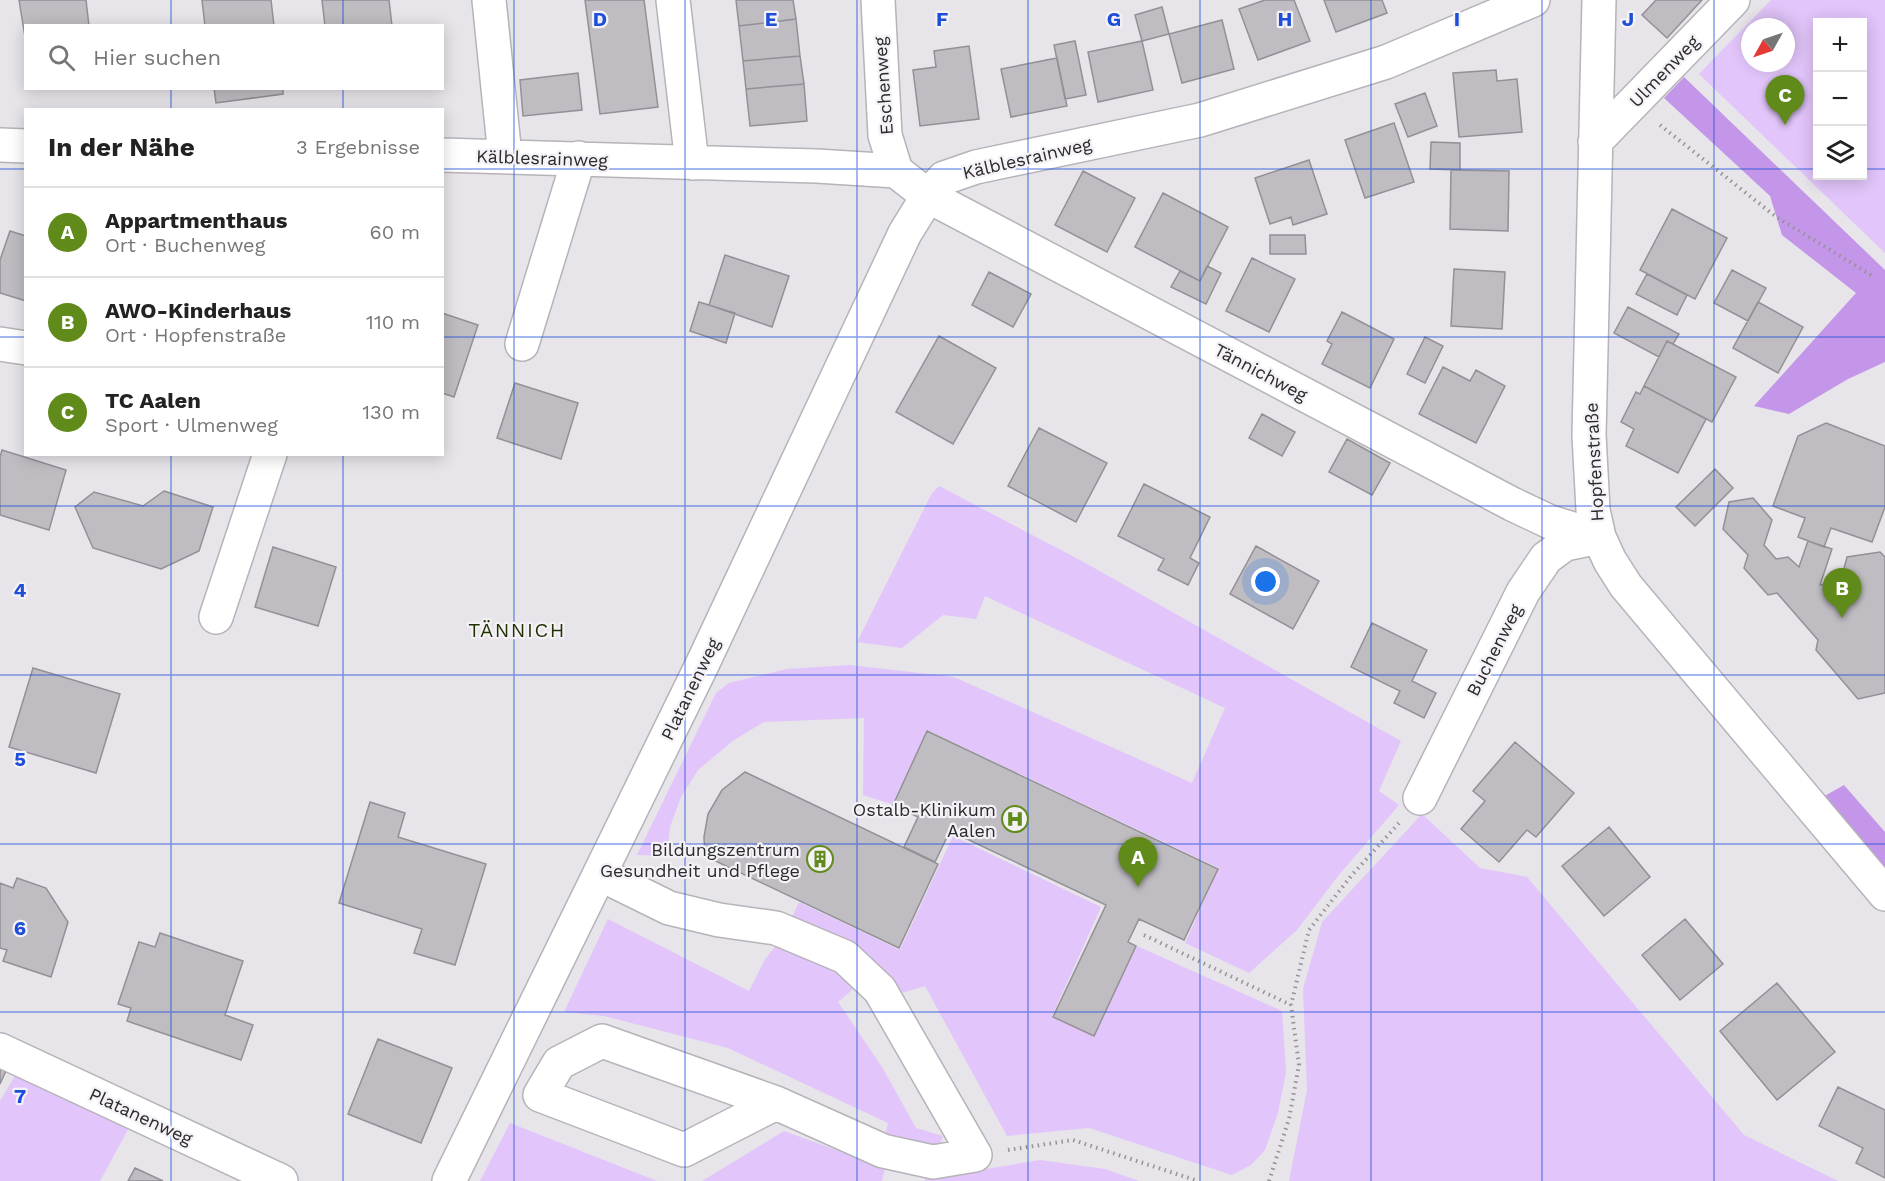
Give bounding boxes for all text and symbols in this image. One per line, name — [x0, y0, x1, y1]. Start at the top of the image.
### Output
text: D — [593, 7, 607, 31]
text: E — [765, 7, 777, 31]
text: F — [936, 7, 948, 31]
text: G — [1107, 7, 1121, 31]
text: H — [1278, 7, 1292, 31]
text: I — [1454, 7, 1460, 31]
text: J — [1622, 7, 1634, 31]
north arrow — [1741, 18, 1795, 72]
map controls — [1813, 18, 1867, 180]
button: + — [1813, 18, 1867, 72]
search box — [24, 24, 444, 90]
street label: Ulmenweg — [1625, 31, 1704, 111]
street label: Eschenweg — [869, 36, 897, 136]
icon: search — [45, 41, 78, 74]
text: Hier suchen — [93, 45, 221, 70]
button: − — [1813, 72, 1867, 126]
pin: C — [1766, 76, 1804, 125]
button: layers — [1813, 126, 1867, 180]
text: In der Nähe — [48, 132, 195, 162]
street label: Kälblesrainweg — [960, 133, 1094, 183]
text: 3 Ergebnisse — [296, 135, 420, 159]
street label: Kälblesrainweg — [476, 145, 609, 171]
text: Appartmenthaus — [105, 208, 288, 233]
text: A — [61, 220, 74, 244]
text: 60 m — [370, 220, 420, 244]
text: Ort · Buchenweg — [105, 233, 265, 257]
text: AWO-Kinderhaus — [105, 298, 291, 323]
text: B — [61, 310, 74, 334]
text: 110 m — [366, 310, 420, 334]
text: Ort · Hopfenstraße — [105, 323, 286, 347]
street label: Tännichweg — [1211, 339, 1311, 405]
text: TC Aalen — [105, 388, 201, 413]
text: C — [61, 400, 74, 424]
text: 130 m — [362, 400, 420, 424]
street label: Hopfenstraße — [1580, 402, 1608, 522]
text: Sport · Ulmenweg — [105, 413, 278, 437]
your location — [1251, 567, 1280, 596]
pin: B — [1822, 568, 1862, 618]
text: 4 — [14, 578, 27, 602]
street label: Buchenweg — [1462, 600, 1526, 699]
district label: TÄNNICH — [468, 618, 566, 642]
street label: Platanenweg — [656, 634, 724, 744]
text: 5 — [14, 747, 26, 771]
place label: Ostalb-Klinikum Aalen — [853, 799, 996, 841]
hospital icon: Ostalb-Klinikum Aalen — [1000, 804, 1030, 834]
pin: A — [1118, 838, 1158, 887]
place label: Bildungszentrum Gesundheit und Pflege — [600, 839, 800, 881]
building icon: Bildungszentrum Gesundheit und Pflege — [805, 844, 835, 874]
text: 6 — [14, 916, 26, 940]
street label: Platanenweg — [86, 1083, 196, 1149]
text: 7 — [14, 1084, 26, 1108]

